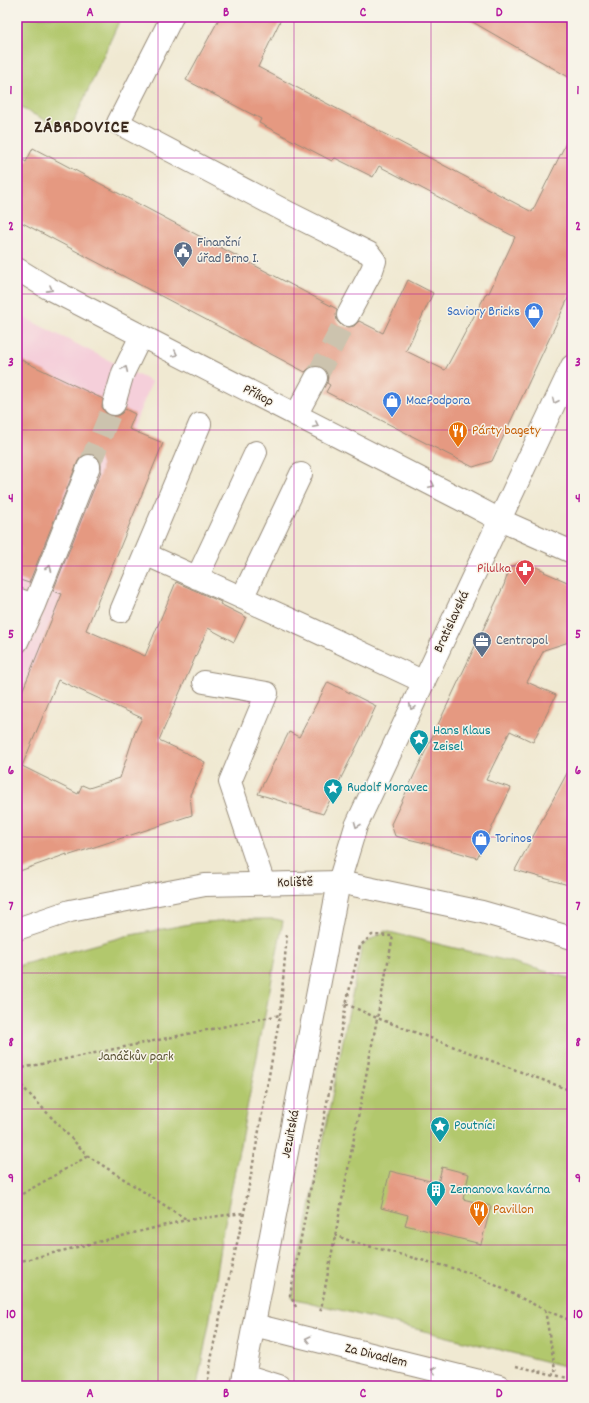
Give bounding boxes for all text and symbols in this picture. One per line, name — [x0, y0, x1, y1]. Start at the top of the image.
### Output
text: A — [86, 4, 94, 23]
text: B — [223, 4, 229, 23]
text: C — [360, 4, 367, 23]
text: D — [496, 4, 503, 23]
text: 1 — [10, 82, 13, 101]
text: 1 — [577, 82, 580, 101]
district label: ZÁBRDOVICE — [34, 116, 130, 141]
text: 2 — [8, 218, 14, 237]
text: 2 — [575, 218, 581, 237]
place label: Finanční úřad Brno I. — [197, 233, 259, 269]
public building icon: Finanční úřad Brno I. — [172, 240, 194, 268]
one-way arrow — [46, 284, 53, 292]
shop icon: Saviory Bricks — [523, 301, 545, 329]
place label: Saviory Bricks — [447, 302, 520, 322]
one-way arrow — [171, 349, 179, 356]
text: 3 — [8, 354, 14, 373]
text: 3 — [575, 354, 581, 373]
one-way arrow — [120, 366, 128, 373]
street label: Příkop — [239, 380, 277, 412]
shop icon: MacPodpora — [381, 390, 403, 418]
place label: MacPodpora — [406, 391, 470, 411]
one-way arrow — [552, 398, 560, 405]
restaurant icon: Párty bagety — [447, 420, 469, 448]
one-way arrow — [312, 421, 319, 428]
place label: Párty bagety — [472, 421, 541, 441]
one-way arrow — [428, 480, 435, 488]
text: 4 — [8, 490, 14, 509]
text: 4 — [575, 490, 581, 509]
pharmacy icon: Pilulka — [514, 558, 536, 586]
place label: Pilulka — [477, 559, 511, 579]
one-way arrow — [44, 565, 52, 572]
street label: Bratislavská — [429, 588, 475, 656]
text: 5 — [8, 626, 14, 645]
text: 5 — [575, 626, 581, 645]
office icon: Centropol — [471, 630, 493, 658]
place label: Centropol — [496, 631, 549, 651]
one-way arrow — [409, 703, 417, 710]
place label: Hans Klaus Zeisel — [433, 721, 491, 757]
place icon: Hans Klaus Zeisel — [408, 728, 430, 756]
text: 6 — [8, 762, 15, 781]
text: 6 — [575, 762, 582, 781]
place icon: Rudolf Moravec — [322, 777, 344, 805]
place label: Rudolf Moravec — [347, 778, 428, 798]
one-way arrow — [354, 821, 362, 828]
shop icon: Torinos — [470, 828, 492, 856]
place label: Torinos — [495, 829, 532, 849]
street label: Koliště — [277, 873, 313, 893]
text: 7 — [9, 898, 14, 917]
text: 7 — [576, 898, 581, 917]
text: 8 — [8, 1034, 14, 1053]
text: 8 — [575, 1034, 581, 1053]
park label: Janáčkův park — [98, 1047, 174, 1067]
street label: Jezuitská — [277, 1108, 305, 1160]
place icon: Poutníci — [429, 1115, 451, 1143]
place label: Poutníci — [454, 1116, 495, 1136]
text: 9 — [8, 1170, 14, 1189]
text: 9 — [575, 1170, 581, 1189]
building icon: Zemanova kavárna — [425, 1179, 447, 1207]
place label: Zemanova kavárna — [450, 1180, 551, 1200]
restaurant icon: Pavillon — [468, 1199, 490, 1227]
place label: Pavillon — [493, 1200, 534, 1220]
text: 10 — [6, 1306, 16, 1325]
text: 10 — [573, 1306, 583, 1325]
one-way arrow — [304, 1335, 311, 1343]
street label: Za Divadlem — [343, 1339, 409, 1373]
one-way arrow — [431, 1366, 438, 1375]
text: A — [86, 1385, 94, 1403]
text: B — [223, 1385, 229, 1403]
text: C — [360, 1385, 367, 1403]
text: D — [496, 1385, 503, 1403]

